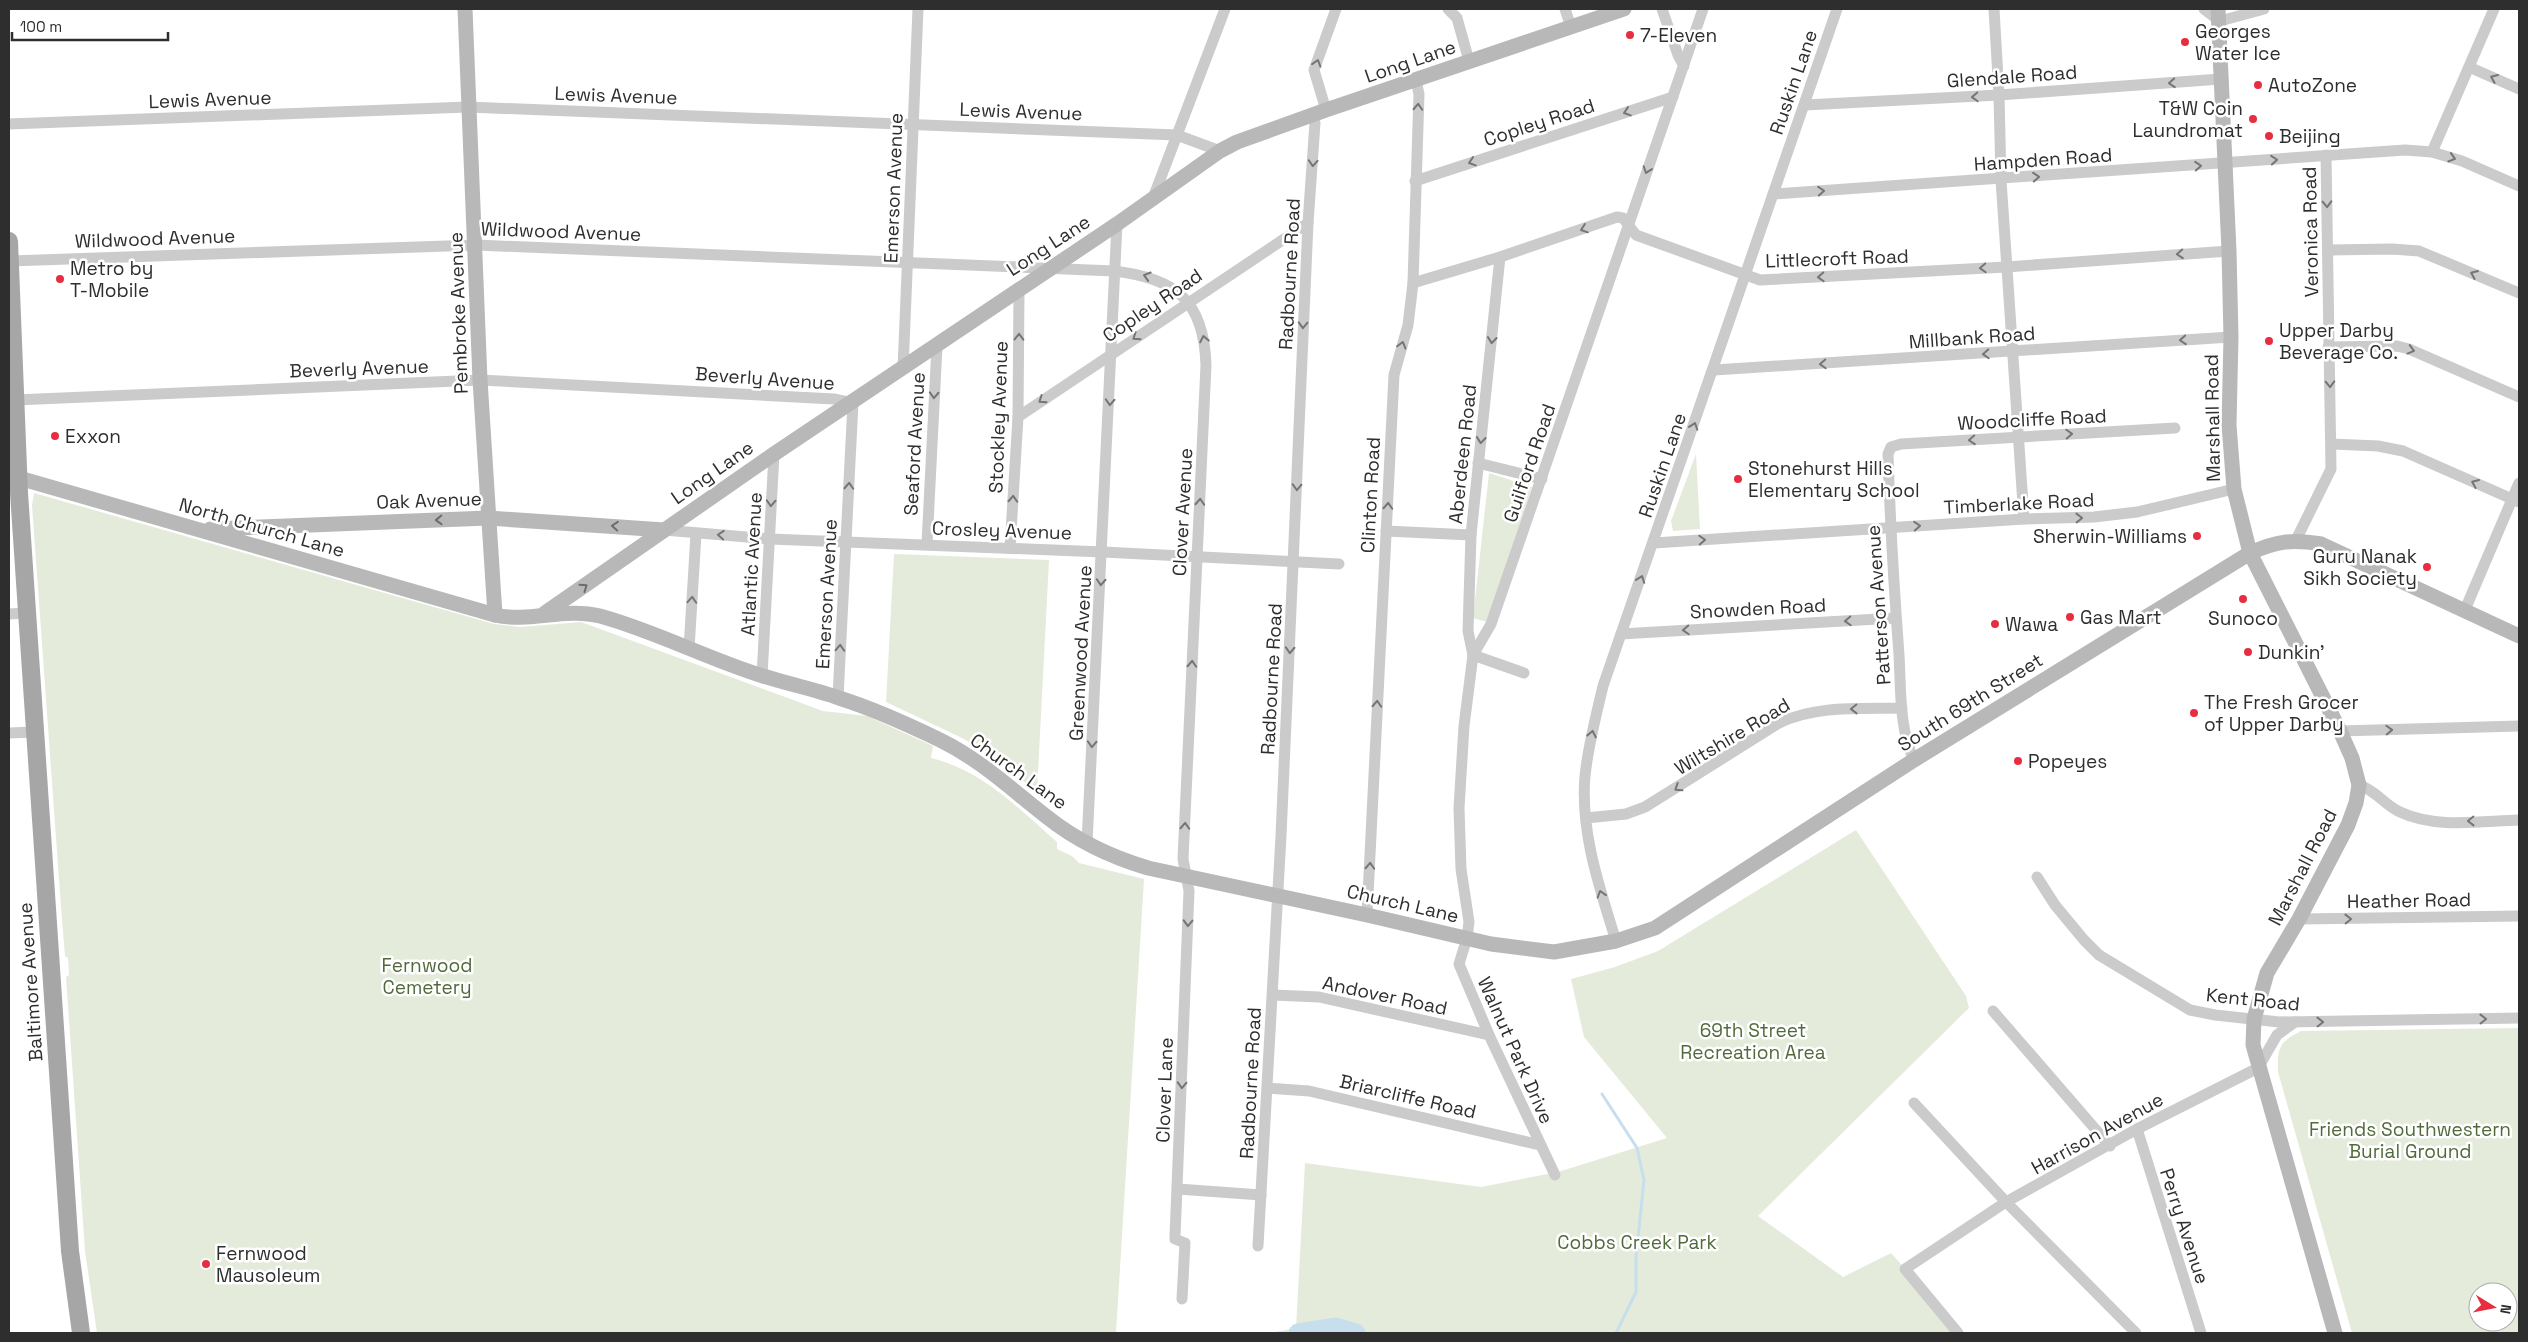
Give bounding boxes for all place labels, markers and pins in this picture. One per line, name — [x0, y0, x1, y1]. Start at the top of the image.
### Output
place label: Georges Water Ice — [2195, 19, 2281, 66]
place label: 7-Eleven — [1640, 23, 1717, 48]
marker: 7-Eleven — [1624, 29, 1636, 41]
marker: Georges Water Ice — [2179, 36, 2191, 48]
place label: AutoZone — [2268, 73, 2357, 98]
marker: AutoZone — [2252, 79, 2264, 91]
place label: T&W Coin Laundromat — [2132, 96, 2243, 143]
marker: T&W Coin Laundromat — [2247, 113, 2259, 125]
place label: Beijing — [2279, 124, 2341, 149]
marker: Beijing — [2263, 130, 2275, 142]
place label: Metro by T-Mobile — [70, 256, 153, 303]
marker: Metro by T-Mobile — [54, 273, 66, 285]
place label: Upper Darby Beverage Co. — [2279, 318, 2398, 365]
marker: Upper Darby Beverage Co. — [2263, 335, 2275, 347]
place label: Exxon — [65, 424, 121, 449]
marker: Exxon — [49, 430, 61, 442]
place label: Stonehurst Hills Elementary School — [1748, 456, 1920, 503]
marker: Stonehurst Hills Elementary School — [1732, 473, 1744, 485]
place label: Sherwin-Williams — [2033, 524, 2187, 549]
marker: Sherwin-Williams — [2191, 530, 2203, 542]
place label: Guru Nanak Sikh Society — [2303, 544, 2417, 591]
marker: Guru Nanak Sikh Society — [2421, 561, 2433, 573]
marker: Sunoco — [2237, 593, 2249, 605]
place label: Gas Mart — [2080, 605, 2162, 630]
place label: Sunoco — [2208, 606, 2278, 631]
marker: Gas Mart — [2064, 611, 2076, 623]
place label: Wawa — [2005, 612, 2058, 637]
marker: Wawa — [1989, 618, 2001, 630]
place label: Dunkin' — [2258, 640, 2325, 665]
marker: Dunkin' — [2242, 646, 2254, 658]
place label: The Fresh Grocer of Upper Darby — [2204, 690, 2359, 737]
marker: The Fresh Grocer of Upper Darby — [2188, 707, 2200, 719]
place label: Popeyes — [2028, 749, 2107, 774]
marker: Popeyes — [2012, 755, 2024, 767]
place label: Fernwood Mausoleum — [216, 1241, 320, 1288]
marker: Fernwood Mausoleum — [200, 1258, 212, 1270]

